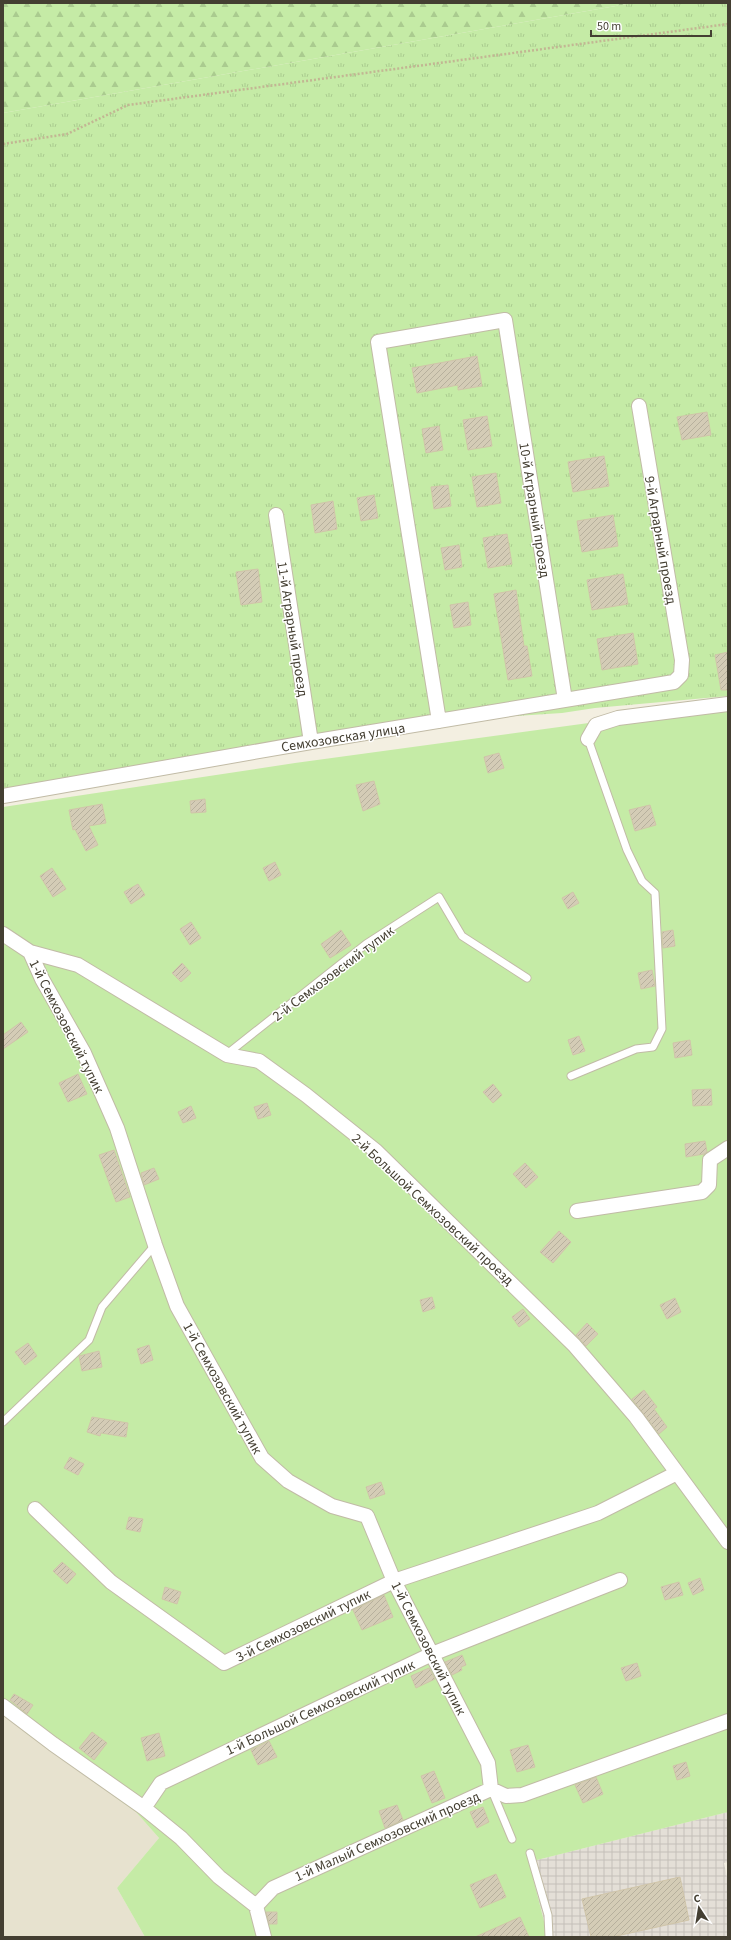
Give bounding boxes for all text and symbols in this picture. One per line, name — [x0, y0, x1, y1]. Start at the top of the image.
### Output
scale bar — [591, 12, 711, 38]
text: 50 m — [597, 18, 621, 35]
street label: 10-й Аграрный проезд — [513, 441, 555, 580]
street label: 9-й Аграрный проезд — [639, 475, 681, 606]
street label: 11-й Аграрный проезд — [271, 560, 313, 699]
street label: Семхозовская улица — [280, 718, 407, 758]
street label: 2-й Семхозовский тупик — [269, 921, 399, 1026]
street label: 1-й Семхозовский тупик — [24, 956, 109, 1097]
street label: 2-й Большой Семхозовский проезд — [347, 1129, 518, 1291]
street label: 1-й Семхозовский тупик — [178, 1319, 267, 1458]
street label: 1-й Семхозовский тупик — [386, 1578, 471, 1719]
street label: 3-й Семхозовский тупик — [233, 1584, 374, 1667]
street label: 1-й Большой Семхозовский тупик — [223, 1655, 418, 1761]
street label: 1-й Малый Семхозовский проезд — [292, 1787, 484, 1887]
north arrow — [679, 1888, 719, 1928]
text: С — [692, 1891, 702, 1907]

